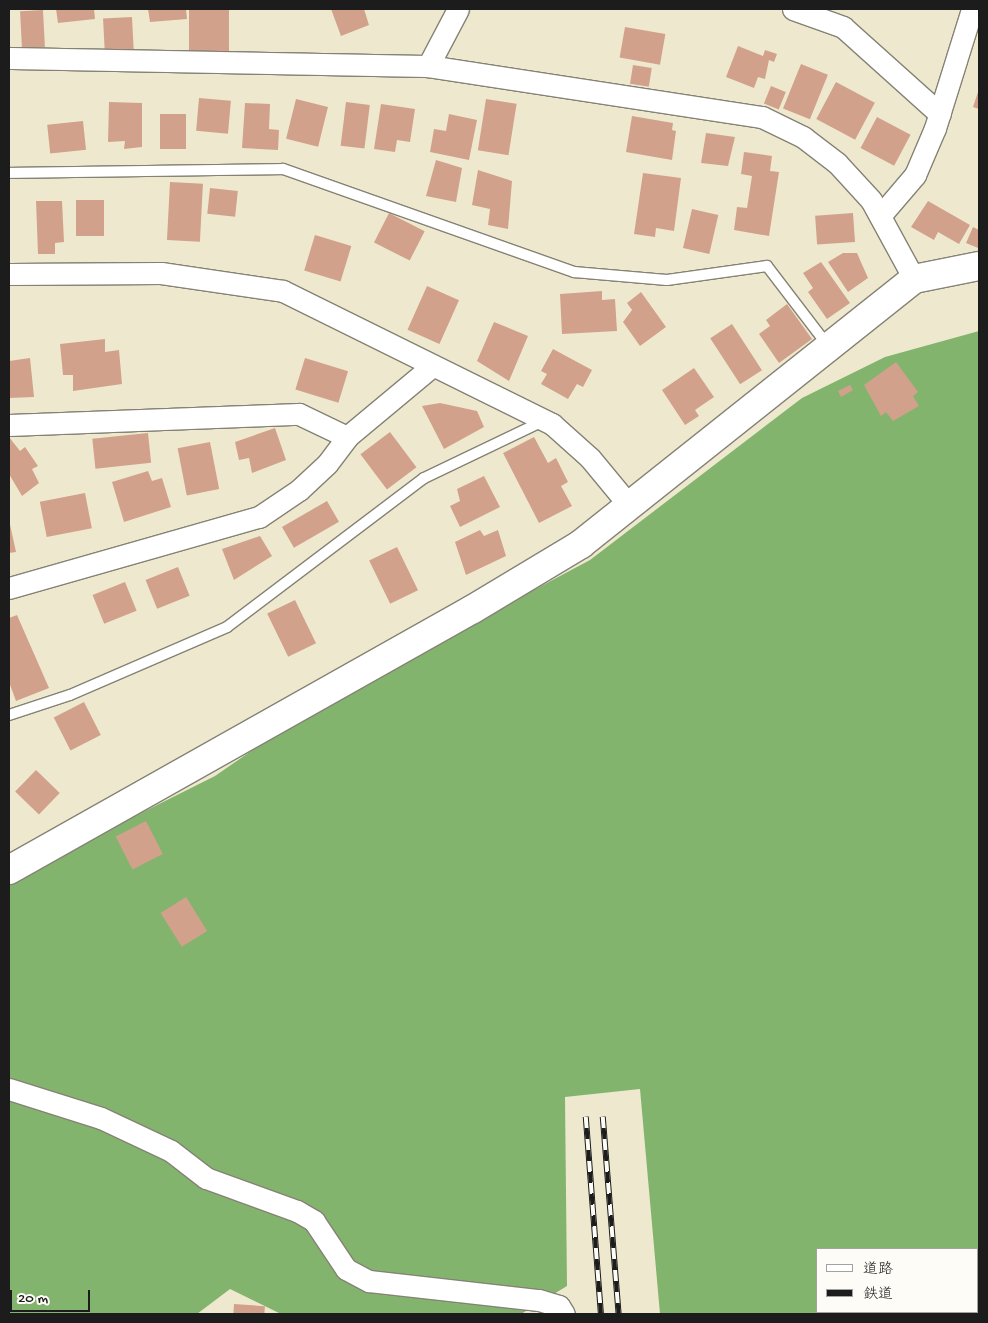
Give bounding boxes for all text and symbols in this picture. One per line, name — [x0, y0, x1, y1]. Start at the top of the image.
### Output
legend — [816, 1248, 978, 1313]
text: 道路 — [863, 1261, 893, 1279]
scale bar — [12, 1280, 92, 1312]
text: 鉄道 — [863, 1286, 893, 1304]
text: 20 m — [18, 1290, 48, 1308]

